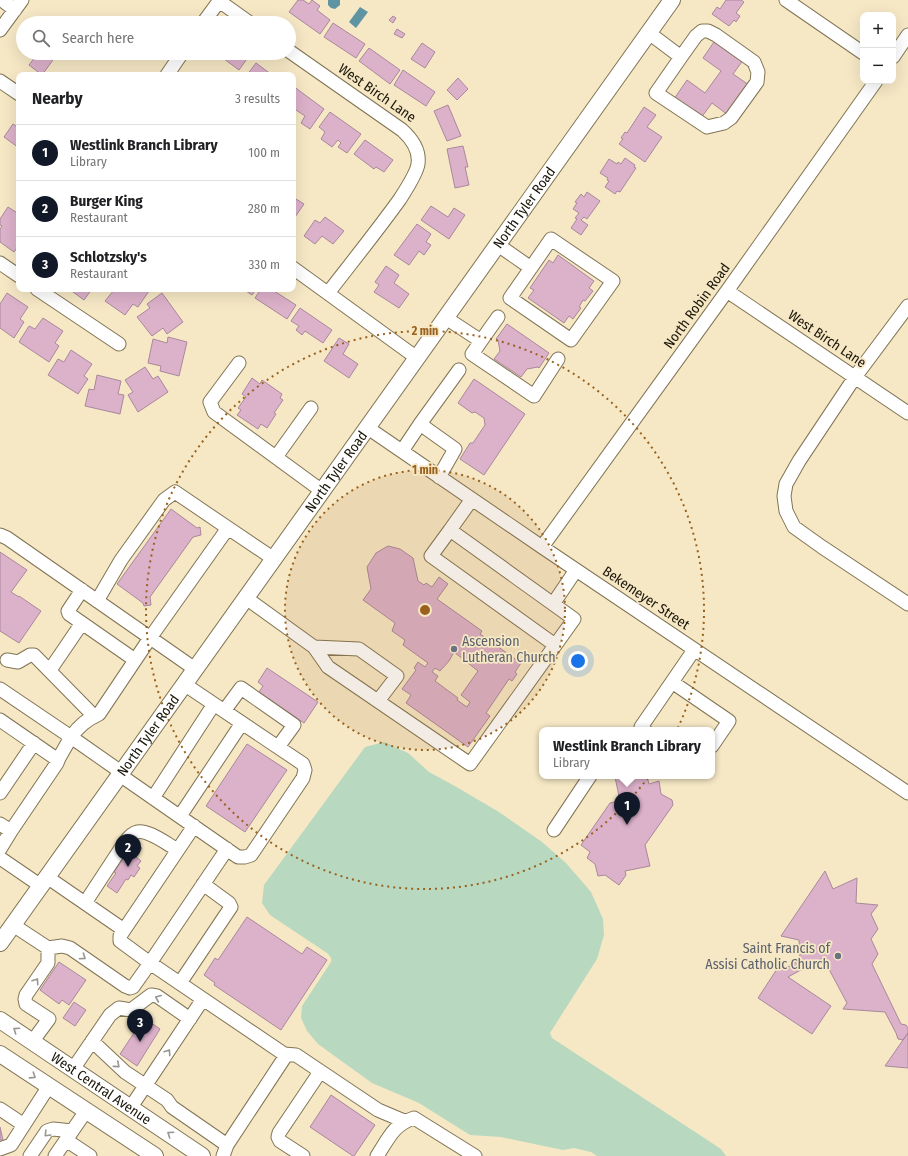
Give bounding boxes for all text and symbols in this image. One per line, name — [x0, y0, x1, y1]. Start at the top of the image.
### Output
map controls — [860, 12, 896, 84]
button: + — [860, 12, 896, 48]
search box — [16, 16, 296, 60]
icon: search — [30, 27, 52, 49]
text: Search here — [62, 29, 134, 47]
button: − — [860, 48, 896, 84]
street label: West Birch Lane — [335, 60, 419, 126]
text: Nearby — [32, 88, 83, 109]
text: 3 results — [235, 91, 280, 106]
text: Westlink Branch Library — [70, 136, 218, 154]
text: 1 — [42, 145, 48, 160]
text: 100 m — [248, 145, 280, 160]
text: Library — [70, 154, 107, 169]
street label: North Tyler Road — [489, 164, 559, 252]
text: Burger King — [70, 192, 143, 210]
text: 2 — [42, 201, 48, 216]
text: 280 m — [248, 201, 280, 216]
text: Restaurant — [70, 210, 128, 225]
text: Schlotzsky's — [70, 248, 147, 266]
text: 3 — [42, 257, 48, 272]
text: 330 m — [248, 257, 280, 272]
street label: North Robin Road — [660, 260, 734, 352]
text: Restaurant — [70, 266, 128, 281]
street label: West Birch Lane — [785, 307, 869, 371]
text: 2 min — [411, 324, 438, 338]
street label: North Tyler Road — [301, 427, 371, 516]
text: 1 min — [412, 463, 438, 477]
street label: Bekemeyer Street — [599, 563, 693, 634]
centre of rings — [418, 603, 432, 617]
place label: Ascension Lutheran Church — [462, 633, 556, 666]
marker: Ascension Lutheran Church — [449, 644, 459, 654]
your location — [568, 651, 588, 671]
street label: North Tyler Road — [113, 691, 183, 779]
popup — [539, 727, 715, 779]
text: Westlink Branch Library — [553, 737, 701, 755]
text: Library — [553, 755, 590, 770]
pin: 1 — [614, 792, 640, 825]
pin: 2 — [115, 834, 141, 867]
place label: Saint Francis of Assisi Catholic Church — [705, 940, 832, 973]
marker: Saint Francis of Assisi Catholic Church — [833, 951, 843, 961]
one-way arrow — [79, 952, 86, 959]
one-way arrow — [31, 979, 38, 986]
one-way arrow — [154, 994, 161, 1002]
pin: 3 — [127, 1009, 153, 1042]
one-way arrow — [13, 1028, 20, 1035]
street label: West Central Avenue — [48, 1048, 155, 1128]
one-way arrow — [163, 1050, 170, 1057]
one-way arrow — [112, 1061, 120, 1068]
one-way arrow — [28, 1071, 35, 1078]
one-way arrow — [44, 1129, 51, 1137]
one-way arrow — [167, 1131, 174, 1139]

